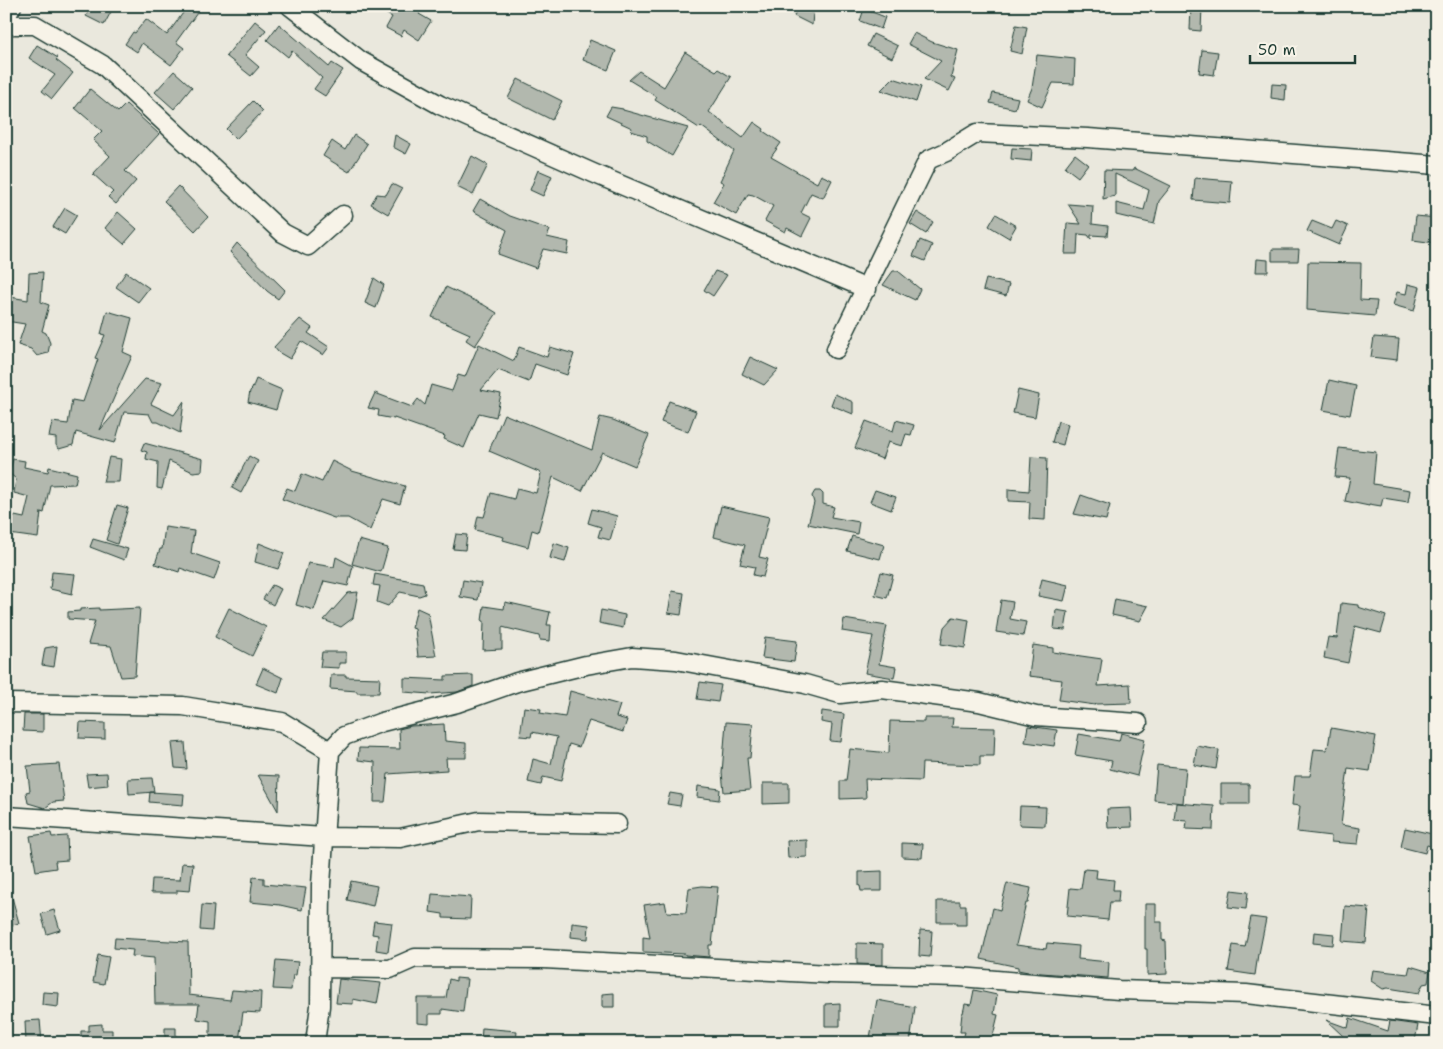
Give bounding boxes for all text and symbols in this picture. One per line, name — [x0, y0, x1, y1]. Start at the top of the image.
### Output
scale bar — [1250, 32, 1356, 64]
text: 50 m — [1258, 40, 1296, 60]

